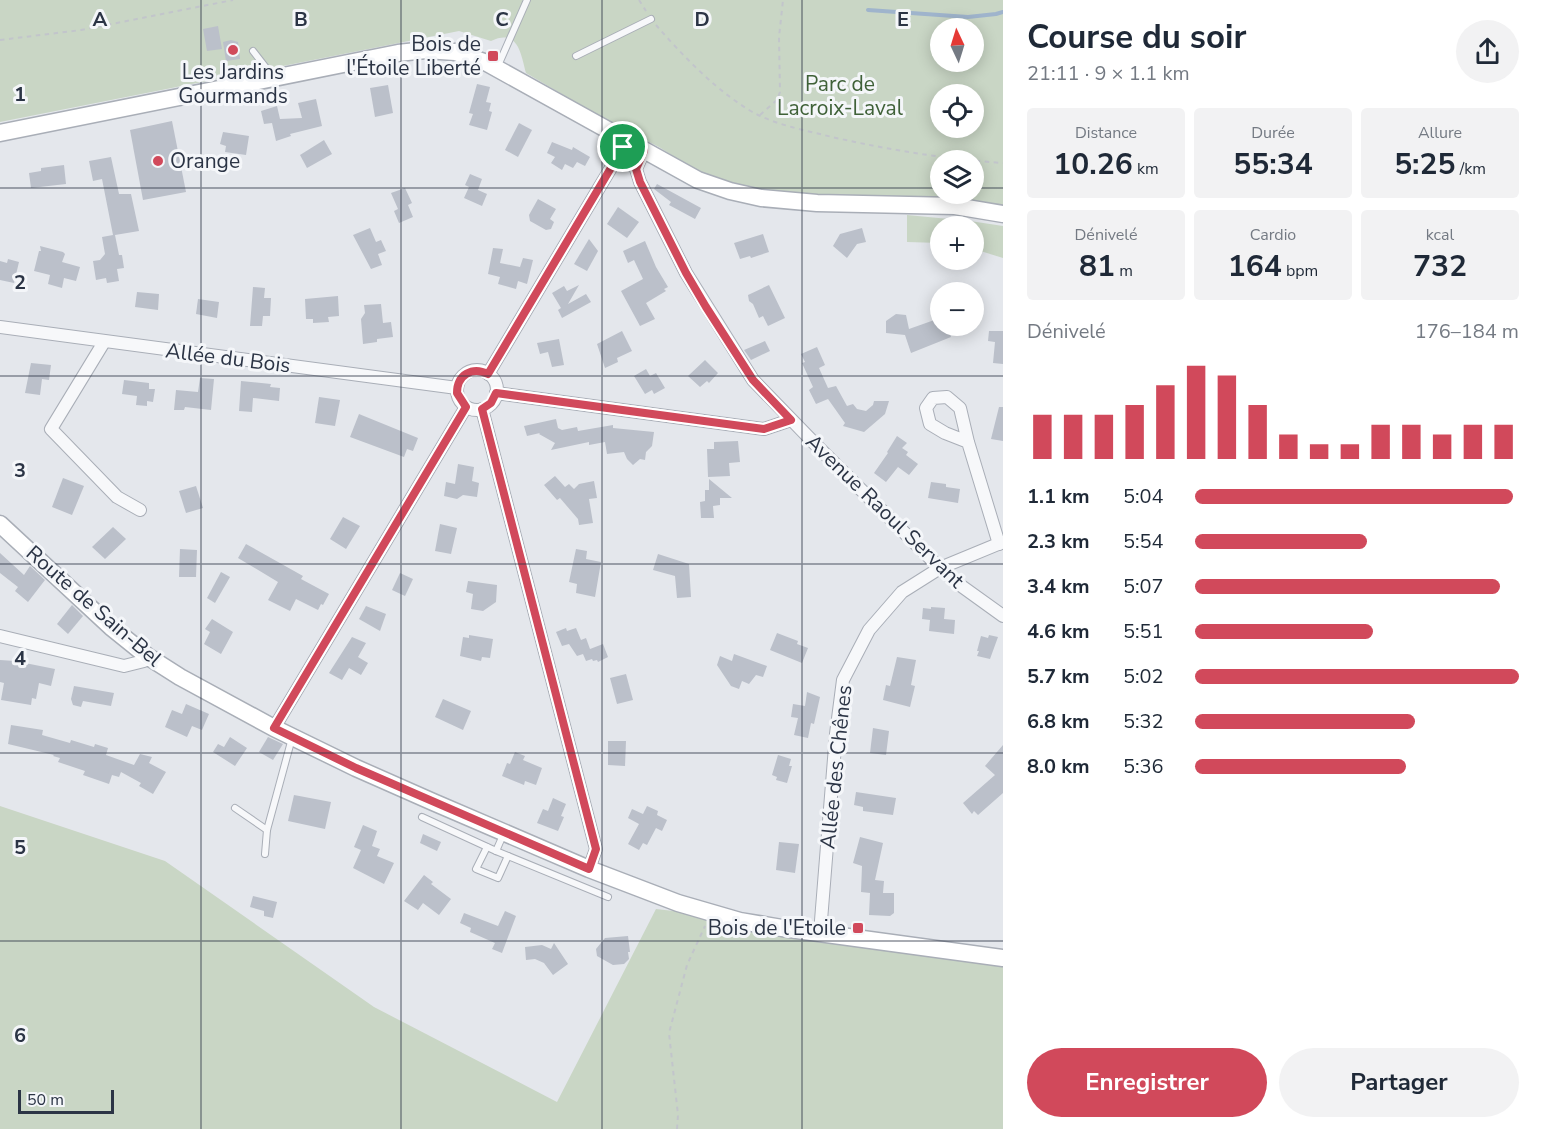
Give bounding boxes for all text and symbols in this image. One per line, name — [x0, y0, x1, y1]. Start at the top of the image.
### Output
text: A — [93, 6, 108, 33]
text: B — [294, 6, 308, 33]
text: C — [495, 6, 509, 33]
text: D — [694, 6, 710, 33]
text: E — [897, 6, 909, 33]
text: Course du soir — [1027, 15, 1246, 60]
north arrow — [930, 18, 984, 72]
map controls — [930, 18, 984, 336]
button: share — [1456, 20, 1519, 83]
place label: Bois de l'Étoile Liberté — [346, 30, 481, 82]
marker: Les Jardins Gourmands — [226, 43, 240, 57]
marker: Bois de l'Étoile Liberté — [486, 49, 500, 63]
place label: Les Jardins Gourmands — [178, 58, 288, 110]
text: 21:11 · 9 × 1.1 km — [1027, 60, 1190, 87]
park label: Parc de Lacroix-Laval — [777, 70, 904, 122]
text: 1 — [14, 81, 26, 108]
button: locate — [930, 84, 984, 138]
pin — [597, 121, 648, 172]
text: Distance — [1075, 122, 1137, 144]
text: Durée — [1251, 122, 1295, 144]
text: Allure — [1418, 122, 1462, 144]
icon: arrive — [606, 130, 639, 163]
text: 10.26 — [1053, 144, 1133, 185]
text: 55:34 — [1233, 144, 1313, 185]
text: 5:25 — [1394, 144, 1456, 185]
place label: Orange — [170, 147, 240, 175]
button: layers — [930, 150, 984, 204]
marker: Orange — [151, 154, 165, 168]
text: km — [1133, 158, 1159, 180]
text: /km — [1456, 158, 1486, 180]
button: + — [930, 216, 984, 270]
text: Dénivelé — [1075, 224, 1138, 246]
text: Cardio — [1250, 224, 1296, 246]
text: kcal — [1426, 224, 1454, 246]
text: 81 — [1079, 246, 1115, 287]
text: 164 — [1228, 246, 1282, 287]
text: 732 — [1413, 246, 1467, 287]
text: m — [1115, 260, 1133, 282]
text: bpm — [1282, 260, 1318, 282]
text: 2 — [14, 269, 26, 296]
button: − — [930, 282, 984, 336]
text: Dénivelé — [1027, 318, 1106, 345]
text: 176–184 m — [1415, 318, 1519, 345]
street label: Allée du Bois — [164, 336, 292, 380]
street label: Avenue Raoul Servant — [800, 428, 971, 595]
text: 3 — [14, 457, 26, 484]
text: 1.1 km — [1027, 483, 1090, 510]
text: 5:04 — [1123, 483, 1164, 510]
text: 2.3 km — [1027, 528, 1090, 555]
text: 5:54 — [1123, 528, 1164, 555]
street label: Route de Sain-Bel — [20, 539, 168, 673]
text: 3.4 km — [1027, 573, 1090, 600]
text: 5:07 — [1123, 573, 1164, 600]
text: 4.6 km — [1027, 618, 1090, 645]
text: 5:51 — [1123, 618, 1164, 645]
text: 4 — [14, 645, 26, 672]
text: 5.7 km — [1027, 663, 1090, 690]
text: 5:02 — [1123, 663, 1164, 690]
street label: Allée des Chênes — [813, 684, 859, 850]
text: 6.8 km — [1027, 708, 1090, 735]
text: 5:32 — [1123, 708, 1164, 735]
text: 8.0 km — [1027, 753, 1090, 780]
text: 5:36 — [1123, 753, 1164, 780]
text: 5 — [14, 834, 26, 861]
place label: Bois de l'Etoile — [708, 914, 846, 942]
marker: Bois de l'Etoile — [851, 921, 865, 935]
text: 6 — [14, 1022, 26, 1049]
button: Enregistrer — [1027, 1048, 1267, 1117]
button: Partager — [1279, 1048, 1519, 1117]
scale bar — [18, 1087, 114, 1114]
text: 50 m — [27, 1089, 64, 1111]

